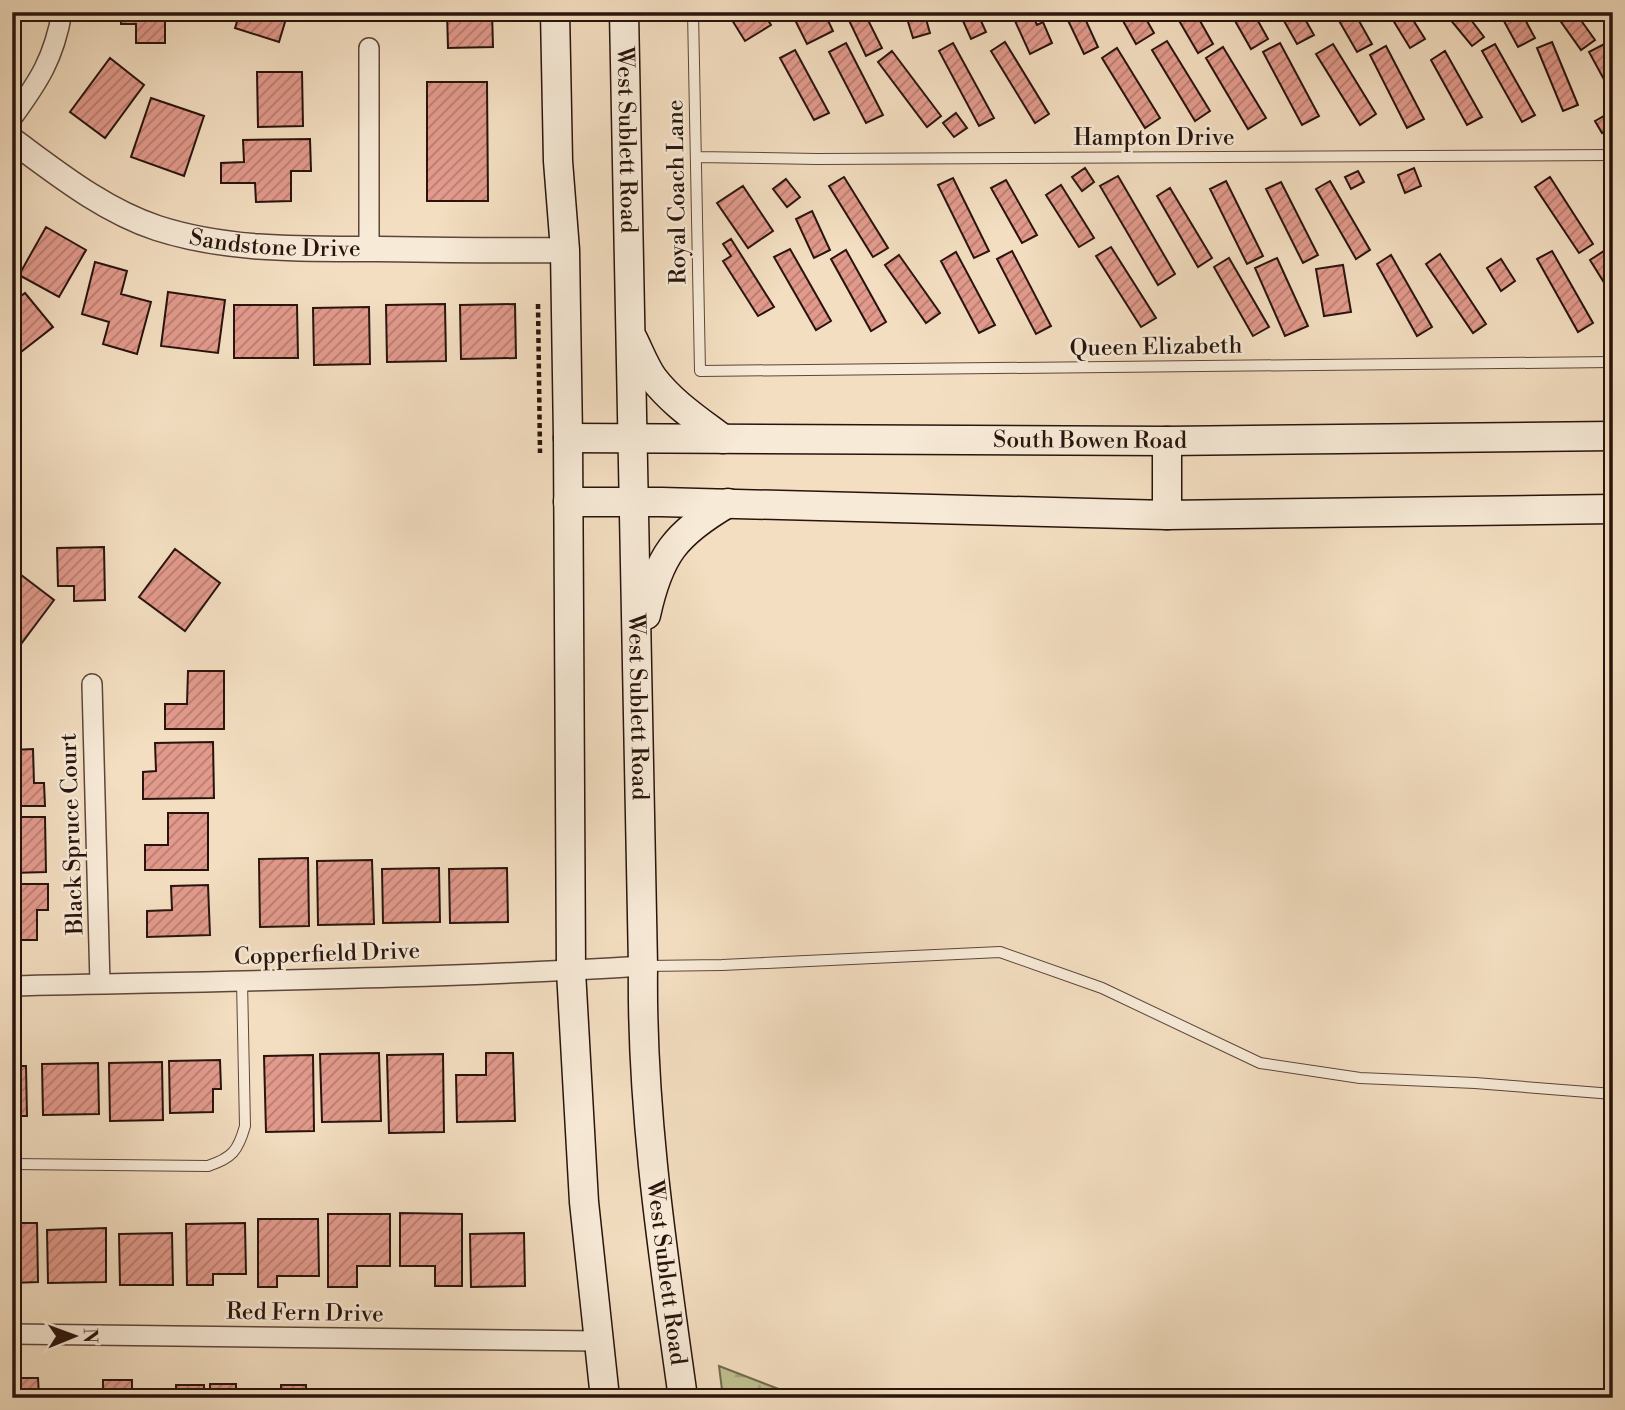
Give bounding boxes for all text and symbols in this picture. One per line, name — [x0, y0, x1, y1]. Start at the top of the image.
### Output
street label: West Sublett Road — [611, 45, 642, 233]
street label: Royal Coach Lane — [661, 99, 693, 285]
street label: Hampton Drive — [1073, 124, 1235, 152]
street label: Sandstone Drive — [187, 223, 361, 263]
street label: Queen Elizabeth — [1069, 331, 1243, 363]
street label: South Bowen Road — [993, 426, 1187, 455]
street label: West Sublett Road — [622, 612, 654, 800]
street label: Black Spruce Court — [54, 733, 90, 936]
street label: Copperfield Drive — [233, 937, 421, 971]
street label: West Sublett Road — [640, 1178, 692, 1367]
street label: Red Fern Drive — [226, 1298, 384, 1328]
north arrow — [38, 1302, 108, 1372]
text: N — [78, 1328, 102, 1343]

